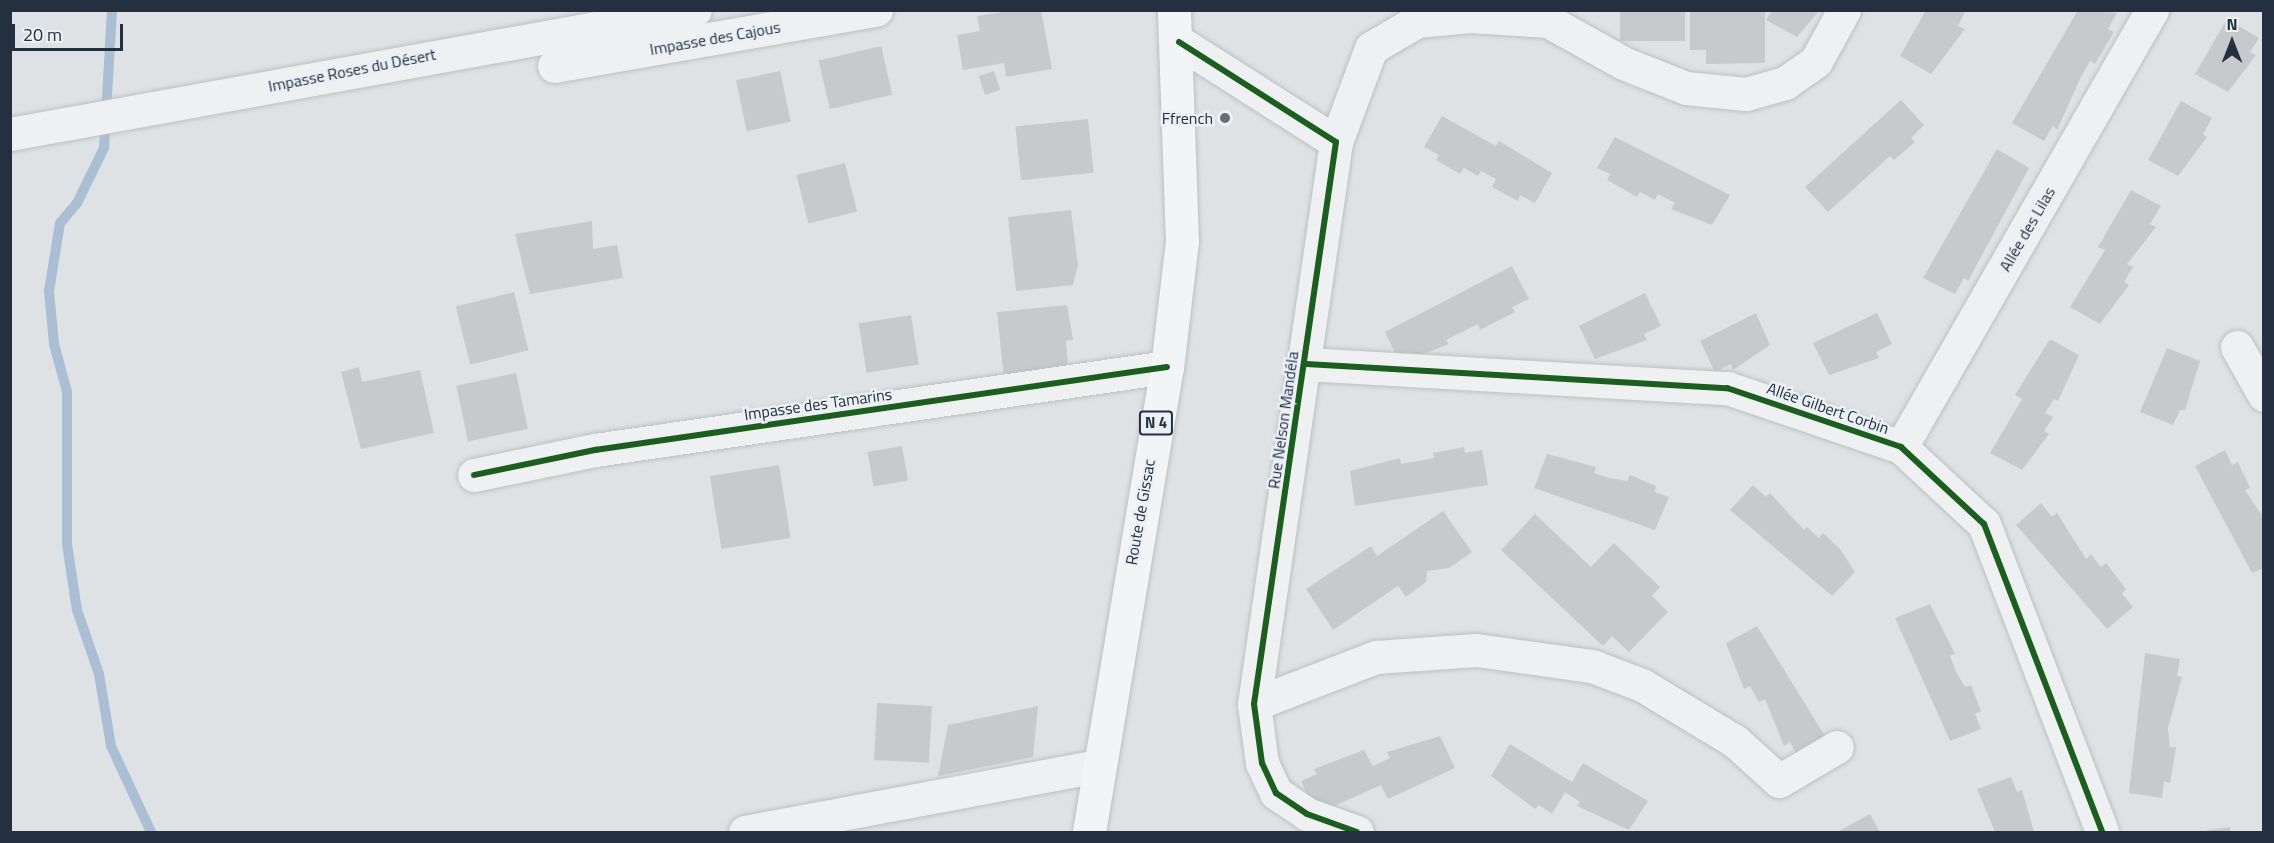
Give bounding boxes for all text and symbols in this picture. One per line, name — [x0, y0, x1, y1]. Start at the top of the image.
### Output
scale bar — [15, 12, 126, 50]
north arrow — [2202, 12, 2262, 72]
text: N — [2226, 12, 2238, 36]
street label: Impasse des Cajous — [648, 17, 782, 59]
text: 20 m — [23, 21, 62, 48]
street label: Impasse Roses du Désert — [267, 44, 437, 96]
place label: Ffrench — [1162, 108, 1213, 128]
marker: Ffrench — [1218, 111, 1232, 125]
street label: Allée des Lilas — [1995, 183, 2059, 275]
street label: Rue Nelson Mandéla — [1264, 350, 1302, 490]
street label: Allée Gilbert Corbin — [1764, 378, 1892, 438]
street label: Impasse des Tamarins — [743, 384, 893, 424]
road number: N 4 — [1138, 411, 1174, 435]
street label: Route de Gissac — [1121, 458, 1159, 566]

